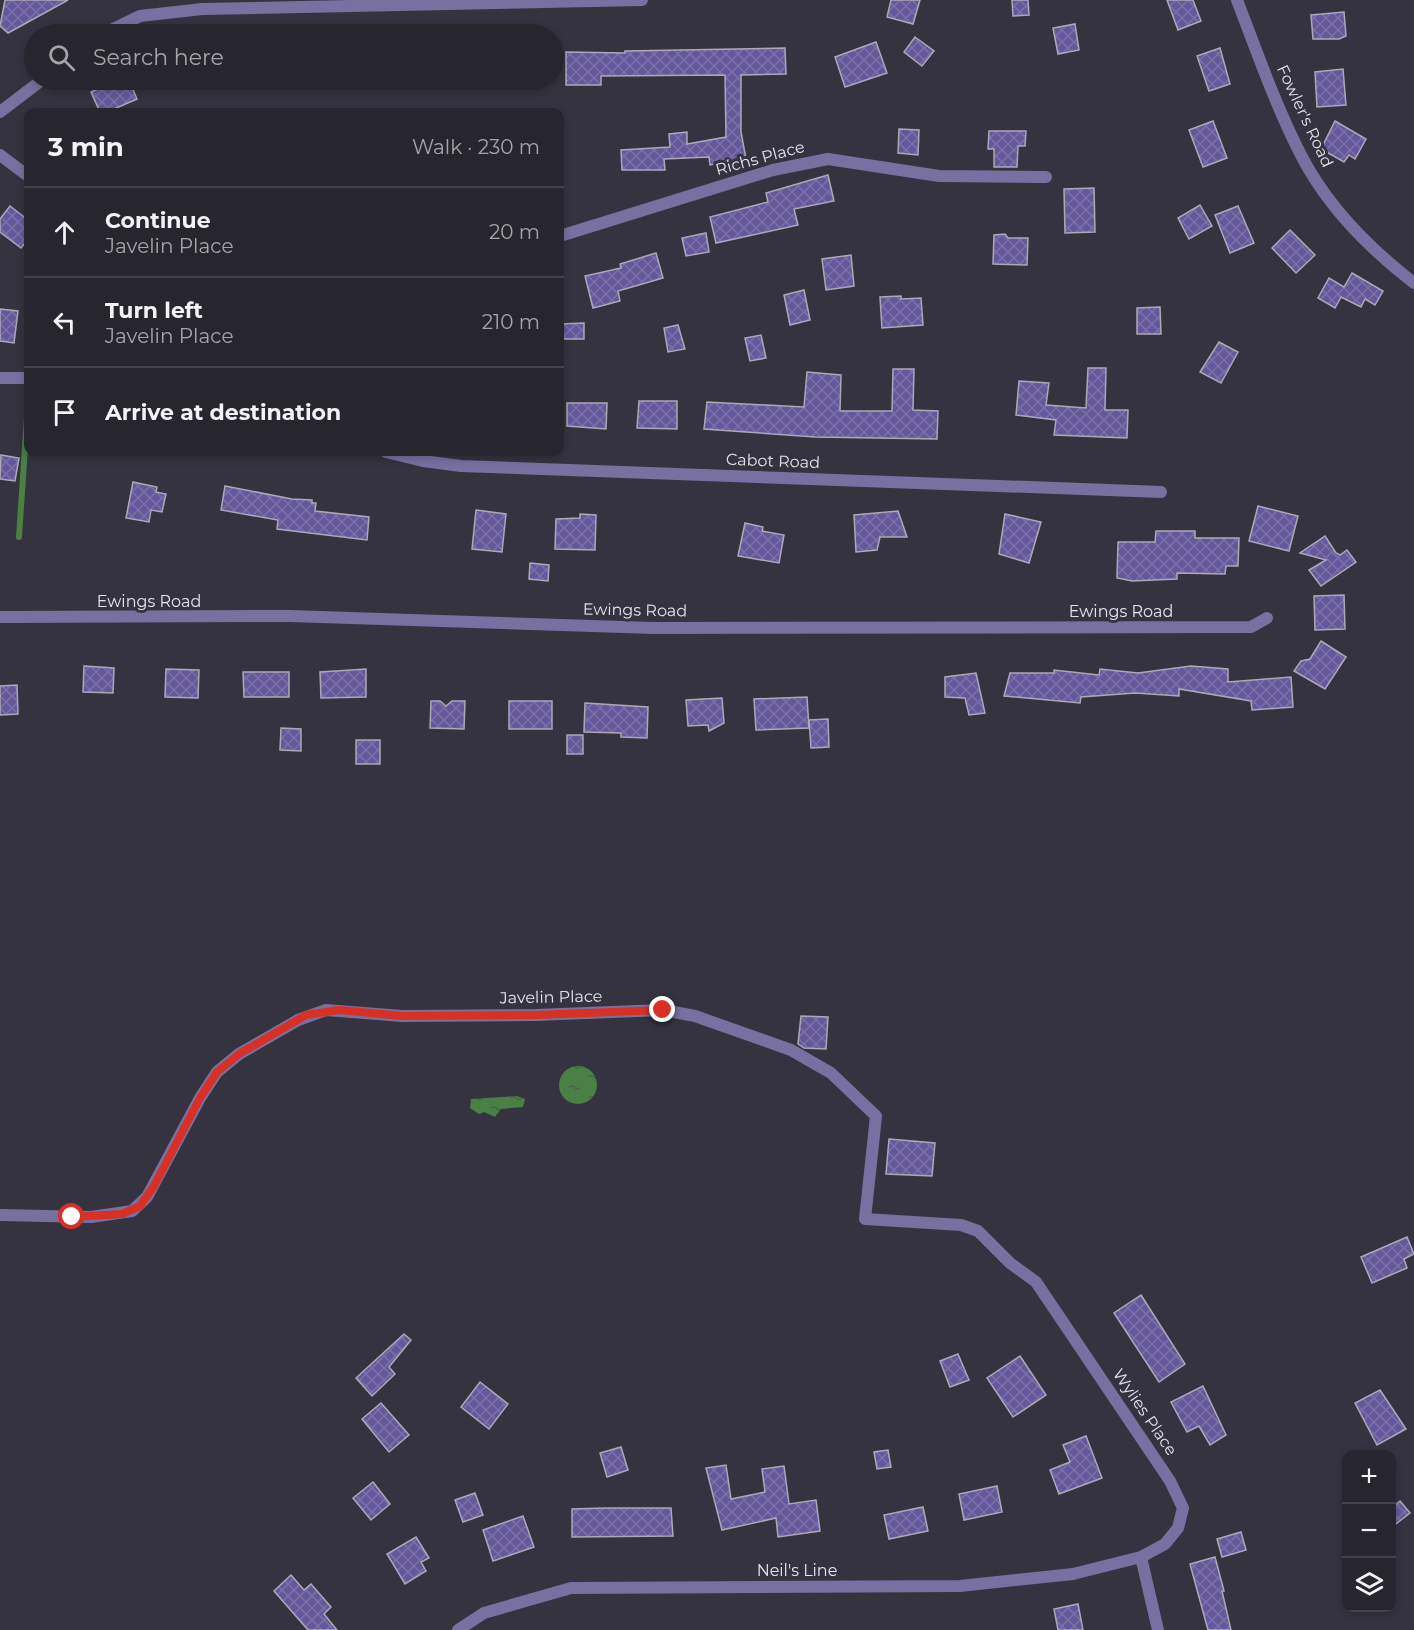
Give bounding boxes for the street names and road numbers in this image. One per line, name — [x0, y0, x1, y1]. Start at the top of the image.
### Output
street label: Fowler's Road — [1273, 62, 1337, 170]
street label: Richs Place — [713, 137, 807, 179]
street label: Cabot Road — [726, 450, 820, 472]
street label: Ewings Road — [97, 592, 201, 611]
street label: Ewings Road — [583, 600, 687, 620]
street label: Ewings Road — [1069, 602, 1173, 621]
street label: Javelin Place — [498, 987, 603, 1007]
street label: Wylies Place — [1109, 1365, 1181, 1459]
street label: Neil's Line — [757, 1561, 837, 1580]

